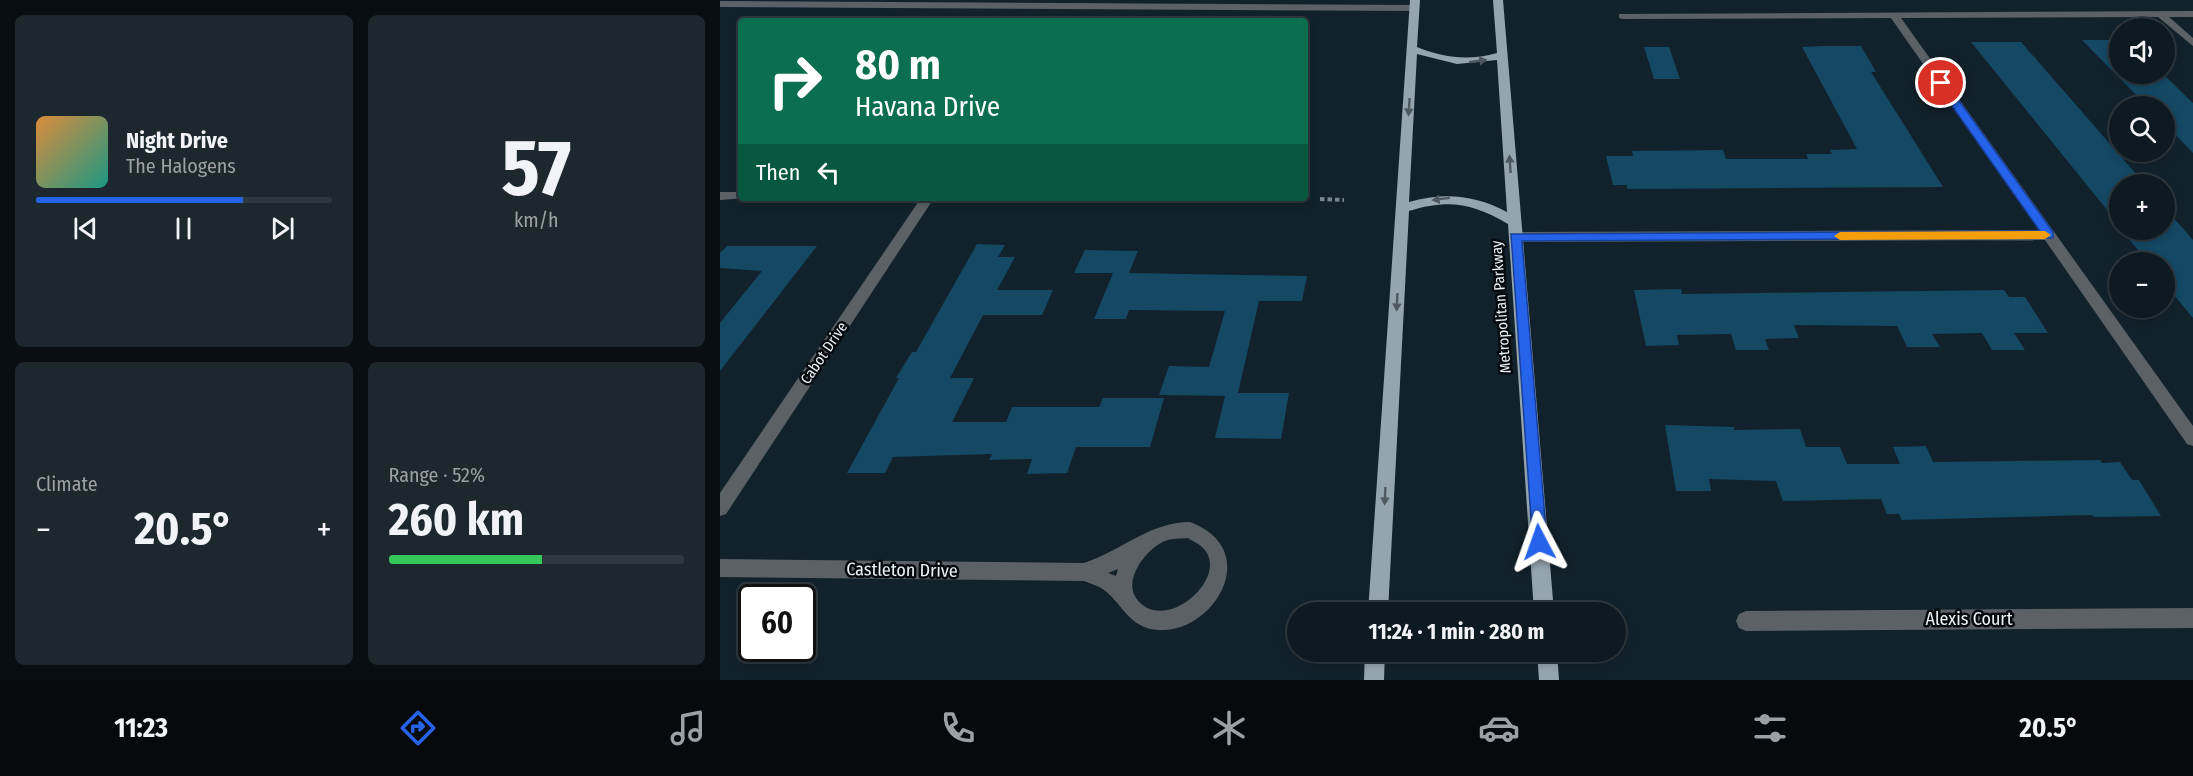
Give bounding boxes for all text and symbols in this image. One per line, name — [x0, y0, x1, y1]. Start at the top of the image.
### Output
map controls — [2109, 18, 2175, 318]
button: sound — [2109, 18, 2175, 84]
text: 80 m — [855, 40, 941, 90]
icon: right — [756, 42, 834, 120]
one-way arrow — [1468, 57, 1487, 66]
pin — [1915, 57, 1966, 108]
icon: arrive — [1924, 66, 1957, 99]
text: Havana Drive — [855, 91, 1000, 123]
button: search — [2109, 96, 2175, 162]
one-way arrow — [1405, 98, 1414, 117]
text: 57 — [501, 122, 571, 216]
text: Night Drive — [126, 127, 228, 154]
text: The Halogens — [126, 154, 236, 178]
one-way arrow — [1505, 155, 1515, 174]
icon: left — [812, 156, 845, 189]
text: Then — [756, 159, 800, 186]
button: + — [2109, 174, 2175, 240]
one-way arrow — [1431, 194, 1450, 204]
text: km/h — [514, 208, 559, 232]
icon: previous — [69, 212, 102, 245]
icon: pause — [167, 212, 200, 245]
icon: next — [266, 212, 299, 245]
street label: Metropolitan Parkway — [1487, 240, 1515, 374]
button: − — [2109, 252, 2175, 318]
one-way arrow — [1392, 292, 1401, 311]
street label: Cabot Drive — [797, 319, 851, 387]
text: Range · 52% — [389, 463, 485, 487]
text: Climate — [36, 472, 98, 496]
one-way arrow — [1380, 487, 1390, 506]
text: 260 km — [389, 493, 524, 547]
text: 20.5° — [134, 502, 233, 556]
text: − — [36, 510, 51, 550]
text: + — [316, 510, 331, 550]
position arrow — [1507, 510, 1571, 574]
street label: Castleton Drive — [846, 558, 958, 582]
speed limit sign: 60 — [738, 584, 816, 662]
street label: Alexis Court — [1925, 608, 2013, 630]
text: 11:24 · 1 min · 280 m — [1369, 618, 1544, 645]
icon: directions — [397, 707, 439, 749]
icon: music — [667, 707, 709, 749]
icon: phone — [937, 707, 979, 749]
icon: climate — [1208, 707, 1250, 749]
icon: car — [1478, 707, 1520, 749]
icon: filters — [1749, 707, 1791, 749]
text: 11:23 — [114, 712, 168, 744]
text: 20.5° — [2019, 712, 2079, 744]

